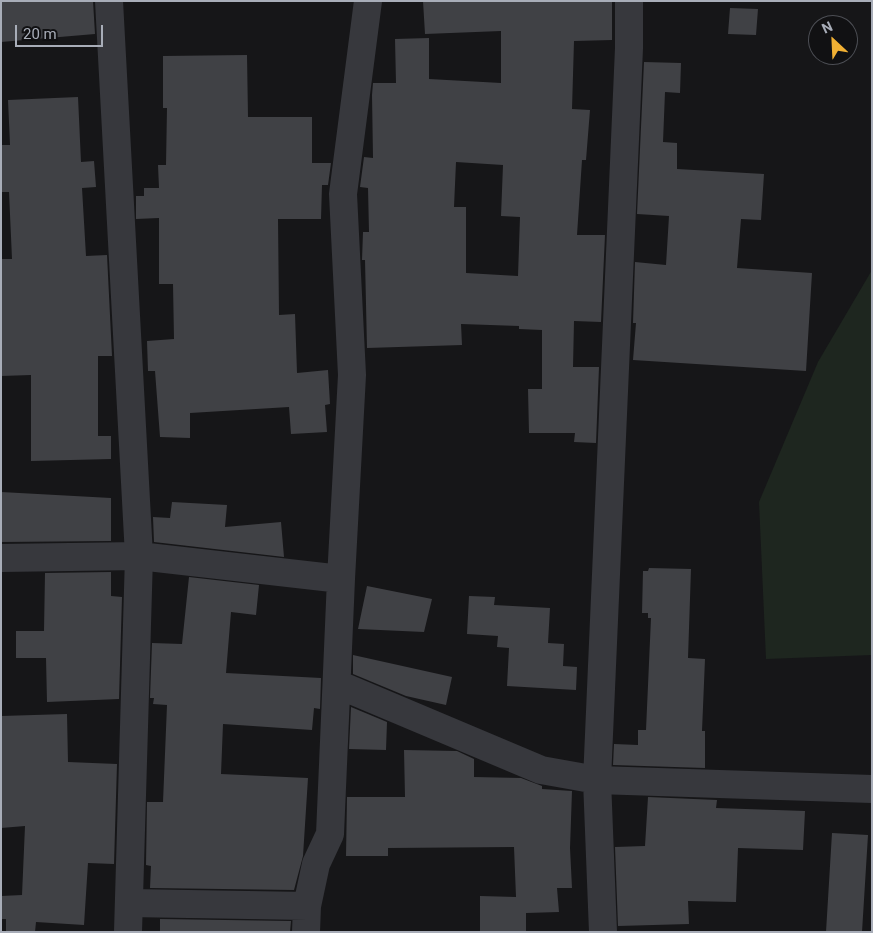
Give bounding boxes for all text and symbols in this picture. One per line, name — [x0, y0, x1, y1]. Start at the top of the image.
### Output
scale bar — [18, 15, 105, 47]
north arrow — [808, 15, 858, 65]
text: N — [819, 18, 835, 37]
text: 20 m — [23, 25, 57, 43]

